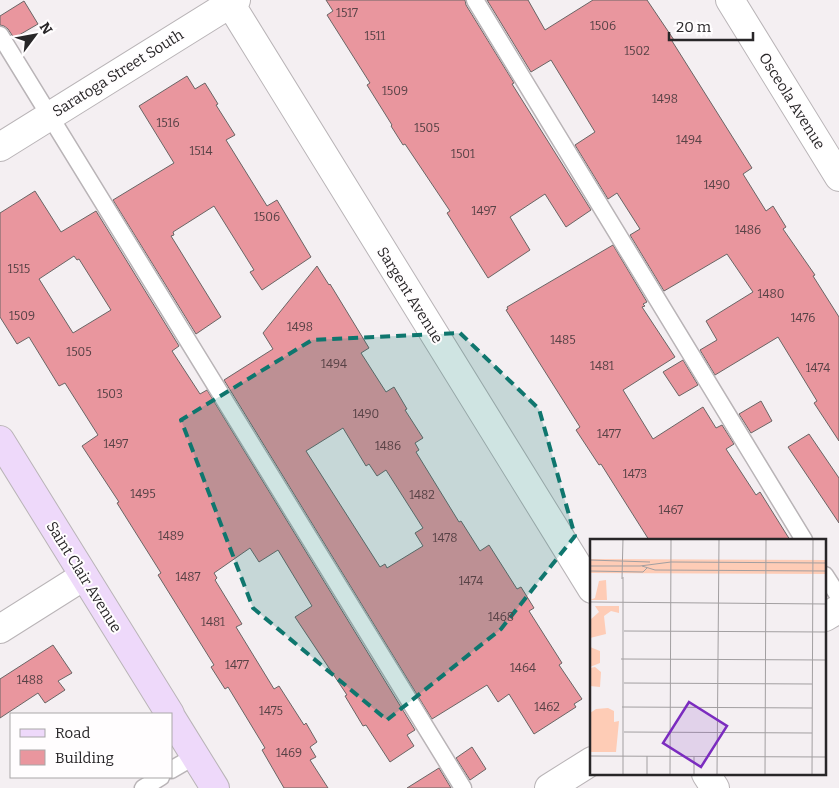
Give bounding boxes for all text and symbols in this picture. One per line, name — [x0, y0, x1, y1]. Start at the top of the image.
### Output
house number: 1517 — [336, 6, 358, 20]
north arrow — [10, 10, 60, 60]
scale bar — [669, 10, 753, 42]
text: 20 m — [676, 18, 712, 36]
text: N — [36, 19, 56, 38]
house number: 1506 — [590, 19, 616, 33]
street label: Saratoga Street South — [49, 25, 187, 121]
house number: 1511 — [365, 29, 386, 43]
house number: 1502 — [624, 44, 650, 58]
street label: Osceola Avenue — [755, 49, 829, 153]
house number: 1509 — [382, 84, 408, 98]
house number: 1498 — [652, 92, 678, 106]
house number: 1516 — [156, 116, 180, 130]
house number: 1505 — [414, 121, 440, 135]
house number: 1494 — [676, 133, 702, 147]
house number: 1514 — [189, 144, 213, 158]
house number: 1501 — [451, 147, 475, 161]
house number: 1490 — [704, 178, 730, 192]
house number: 1497 — [472, 204, 496, 218]
house number: 1506 — [254, 210, 280, 224]
house number: 1486 — [735, 223, 761, 237]
street label: Sargent Avenue — [373, 243, 447, 347]
house number: 1515 — [8, 262, 30, 276]
house number: 1480 — [758, 287, 784, 301]
house number: 1509 — [9, 309, 35, 323]
house number: 1476 — [791, 311, 815, 325]
house number: 1498 — [287, 320, 313, 334]
house number: 1485 — [550, 333, 576, 347]
house number: 1505 — [66, 345, 92, 359]
house number: 1494 — [321, 357, 347, 371]
house number: 1481 — [590, 359, 614, 373]
house number: 1474 — [806, 361, 830, 375]
house number: 1503 — [97, 387, 123, 401]
house number: 1490 — [353, 407, 379, 421]
house number: 1477 — [597, 427, 621, 441]
house number: 1497 — [104, 437, 128, 451]
house number: 1486 — [375, 439, 401, 453]
house number: 1473 — [623, 467, 647, 481]
house number: 1495 — [130, 487, 156, 501]
house number: 1482 — [409, 488, 435, 502]
house number: 1467 — [659, 503, 683, 517]
street label: Saint Clair Avenue — [43, 518, 125, 636]
house number: 1489 — [158, 529, 184, 543]
house number: 1478 — [433, 531, 457, 545]
inset map — [590, 539, 826, 776]
house number: 1487 — [175, 570, 201, 584]
house number: 1474 — [459, 574, 483, 588]
house number: 1468 — [488, 610, 514, 624]
house number: 1481 — [201, 615, 225, 629]
house number: 1477 — [225, 658, 249, 672]
house number: 1464 — [510, 661, 536, 675]
house number: 1488 — [17, 673, 43, 687]
house number: 1462 — [534, 700, 560, 714]
house number: 1475 — [259, 704, 283, 718]
legend — [10, 713, 172, 778]
text: Road — [55, 724, 90, 742]
house number: 1469 — [276, 746, 302, 760]
text: Building — [55, 749, 114, 767]

